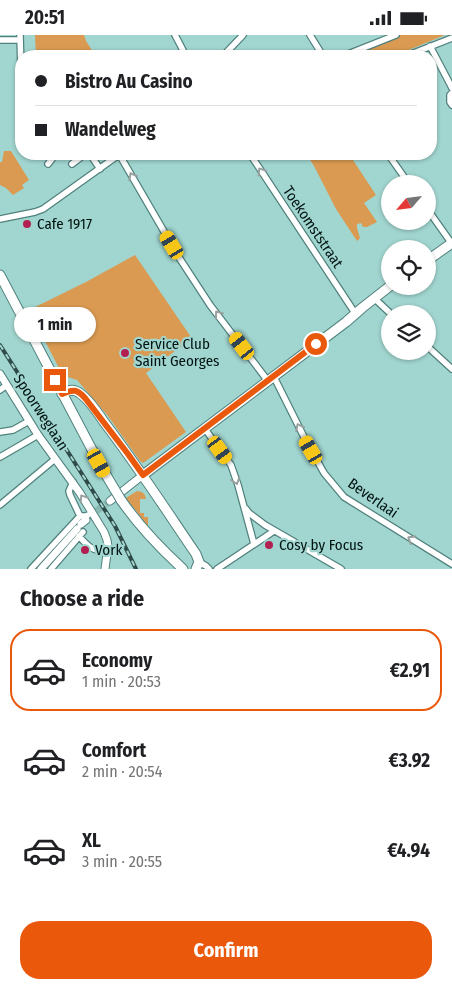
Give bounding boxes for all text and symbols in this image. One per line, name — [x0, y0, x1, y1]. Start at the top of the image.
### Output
text: 20:51 — [25, 6, 65, 29]
text: Bistro Au Casino — [65, 70, 193, 93]
text: Wandelweg — [65, 118, 156, 141]
one-way arrow — [258, 167, 267, 176]
one-way arrow — [128, 173, 138, 182]
north arrow — [381, 175, 436, 230]
map controls — [381, 175, 436, 360]
street label: Toekomststraat — [279, 183, 347, 271]
place label: Cafe 1917 — [37, 215, 92, 233]
marker: Cafe 1917 — [21, 218, 33, 230]
car — [157, 228, 186, 262]
button: locate — [381, 240, 436, 295]
button: layers — [381, 305, 436, 360]
callout: 1 min — [14, 307, 96, 343]
one-way arrow — [215, 311, 223, 320]
text: 1 min — [38, 315, 72, 334]
car — [226, 330, 257, 362]
route start — [305, 333, 327, 355]
place label: Service Club Saint Georges — [135, 335, 219, 370]
marker: Service Club Saint Georges — [119, 347, 131, 359]
route end — [44, 369, 66, 391]
street label: Spoorweglaan — [10, 371, 72, 453]
one-way arrow — [295, 423, 305, 432]
car — [205, 433, 234, 467]
car — [297, 433, 324, 467]
car — [85, 446, 112, 480]
street label: Beverlaai — [344, 474, 402, 522]
one-way arrow — [231, 476, 241, 485]
one-way arrow — [80, 495, 90, 504]
one-way arrow — [407, 535, 416, 545]
place label: Cosy by Focus — [279, 536, 363, 554]
marker: Cosy by Focus — [263, 539, 275, 551]
place label: Vork — [95, 541, 122, 559]
marker: Vork — [79, 544, 91, 556]
text: Choose a ride — [20, 585, 144, 612]
icon: car — [22, 648, 67, 693]
text: Economy — [82, 649, 152, 672]
text: €2.91 — [390, 659, 430, 682]
text: 1 min · 20:53 — [82, 672, 161, 691]
icon: car — [22, 738, 67, 783]
text: Comfort — [82, 739, 146, 762]
text: €3.92 — [389, 749, 430, 772]
text: 2 min · 20:54 — [82, 762, 162, 781]
icon: car — [22, 828, 67, 873]
text: XL — [82, 829, 101, 852]
text: €4.94 — [387, 839, 430, 862]
text: 3 min · 20:55 — [82, 852, 162, 871]
button: Confirm — [20, 921, 432, 979]

